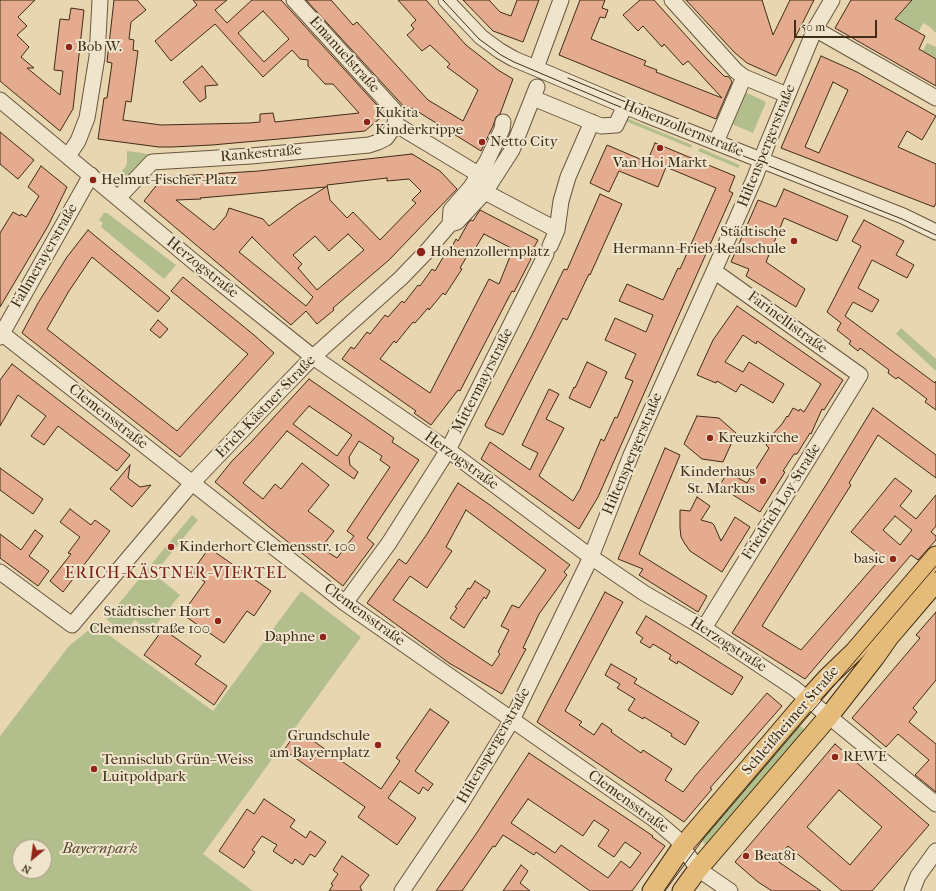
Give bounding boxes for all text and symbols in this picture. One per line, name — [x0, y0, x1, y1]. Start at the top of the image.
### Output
scale bar — [796, 12, 879, 38]
street label: Emanuelstraße — [305, 13, 383, 97]
text: 50 m — [801, 20, 825, 34]
place label: Bob W. — [77, 38, 122, 56]
marker: Bob W. — [64, 42, 74, 52]
street label: Hiltenspergerstraße — [734, 82, 800, 210]
street label: Hohenzollernstraße — [620, 97, 746, 161]
place label: Kukita Kinderkrippe — [375, 104, 463, 139]
marker: Kukita Kinderkrippe — [362, 117, 372, 127]
place label: Netto City — [490, 133, 558, 151]
marker: Netto City — [477, 137, 487, 147]
street label: Rankestraße — [220, 141, 302, 167]
marker: Van Hoi Markt — [655, 143, 665, 153]
place label: Van Hoi Markt — [613, 154, 707, 172]
place label: Helmut-Fischer-Platz — [101, 171, 237, 189]
marker: Helmut-Fischer-Platz — [88, 175, 98, 185]
street label: Fallmerayerstraße — [8, 201, 82, 311]
place label: Städtische Hermann-Frieb-Realschule — [612, 223, 786, 258]
street label: Herzogstraße — [162, 233, 242, 303]
marker: Städtische Hermann-Frieb-Realschule — [789, 236, 799, 246]
place label: Hohenzollernplatz — [430, 243, 550, 261]
marker: Hohenzollernplatz — [415, 246, 427, 258]
street label: Farinellistraße — [744, 288, 830, 358]
street label: Mittermayrstraße — [449, 325, 517, 437]
street label: Erich-Kästner-Straße — [212, 352, 320, 462]
street label: Clemensstraße — [65, 381, 151, 453]
street label: Hiltenspergerstraße — [599, 390, 667, 518]
street label: Herzogstraße — [420, 428, 502, 494]
place label: Kreuzkirche — [718, 429, 799, 447]
marker: Kreuzkirche — [705, 433, 715, 443]
street label: Friedrich-Loy-Straße — [739, 440, 825, 564]
place label: Kinderhaus St. Markus — [680, 463, 755, 498]
marker: Kinderhaus St. Markus — [758, 476, 768, 486]
place label: Kinderhort Clemensstr. 100 — [179, 538, 356, 556]
marker: Kinderhort Clemensstr. 100 — [166, 542, 176, 552]
place label: basic — [854, 550, 885, 568]
marker: basic — [888, 554, 898, 564]
district label: ERICH-KÄSTNER-VIERTEL — [65, 564, 287, 584]
street label: Clemensstraße — [320, 580, 408, 650]
place label: Städtischer Hort Clemensstraße 100 — [89, 603, 210, 638]
street label: Herzogstraße — [686, 614, 770, 676]
marker: Städtischer Hort Clemensstraße 100 — [213, 616, 223, 626]
place label: Daphne — [264, 628, 315, 646]
marker: Daphne — [318, 632, 328, 642]
street label: Schleißheimer Straße — [739, 663, 843, 779]
street label: Hiltenspergerstraße — [453, 685, 535, 807]
place label: Grundschule am Bayernplatz — [270, 727, 370, 762]
marker: Grundschule am Bayernplatz — [373, 740, 383, 750]
place label: REWE — [843, 748, 887, 766]
place label: Tennisclub Grün–Weiss Luitpoldpark — [102, 751, 253, 786]
marker: REWE — [830, 752, 840, 762]
marker: Tennisclub Grün–Weiss Luitpoldpark — [89, 764, 99, 774]
street label: Clemensstraße — [584, 767, 672, 837]
north arrow — [12, 839, 52, 879]
park label: Bayernpark — [62, 840, 138, 858]
place label: Beat81 — [754, 847, 796, 865]
marker: Beat81 — [741, 851, 751, 861]
text: N — [20, 861, 33, 877]

